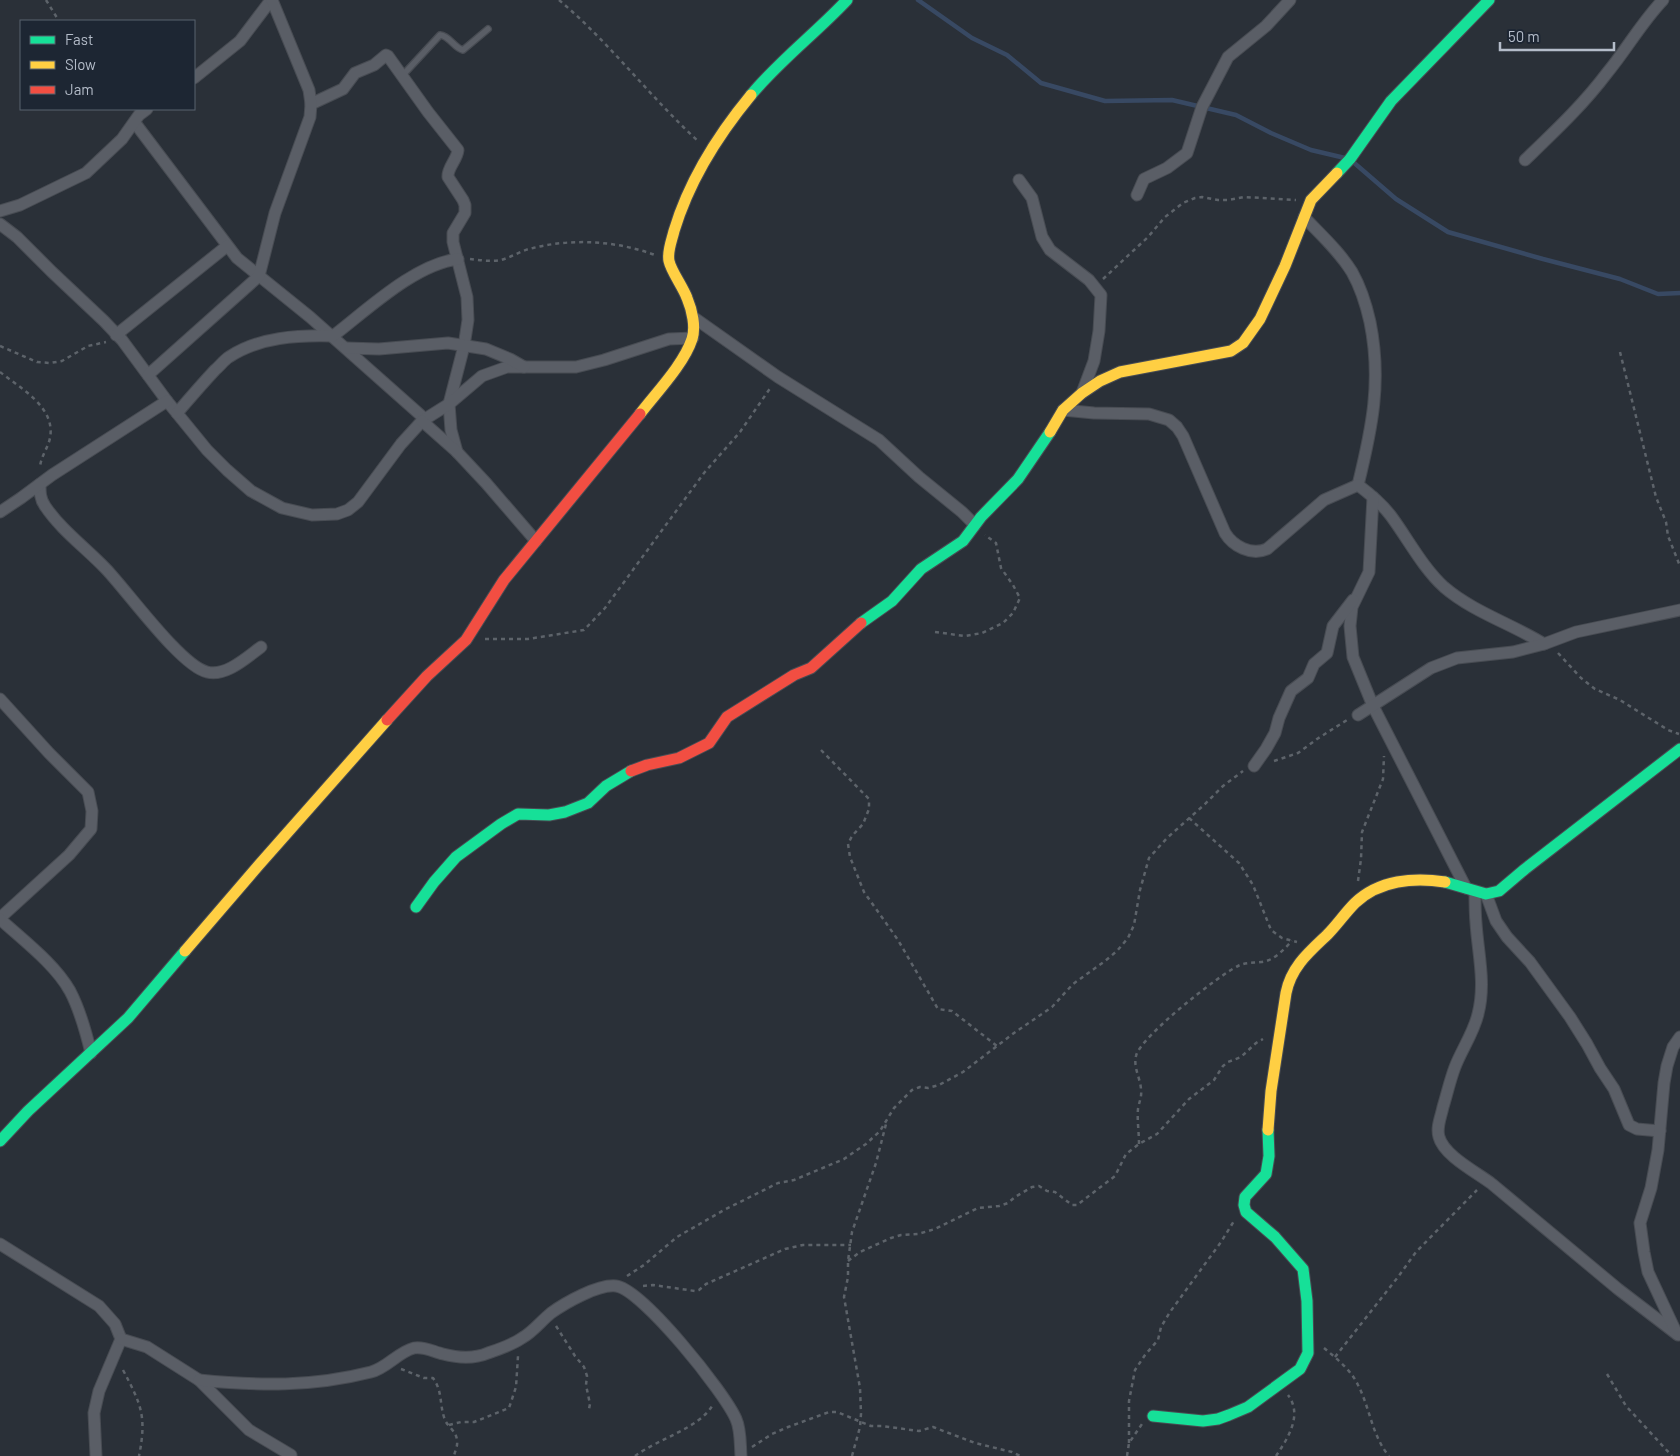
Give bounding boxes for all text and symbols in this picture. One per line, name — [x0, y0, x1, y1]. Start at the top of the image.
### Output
legend — [20, 20, 195, 110]
scale bar — [1500, 20, 1614, 52]
text: 50 m — [1508, 27, 1540, 45]
text: Fast — [65, 30, 93, 48]
text: Slow — [65, 55, 96, 73]
text: Jam — [65, 80, 94, 98]

